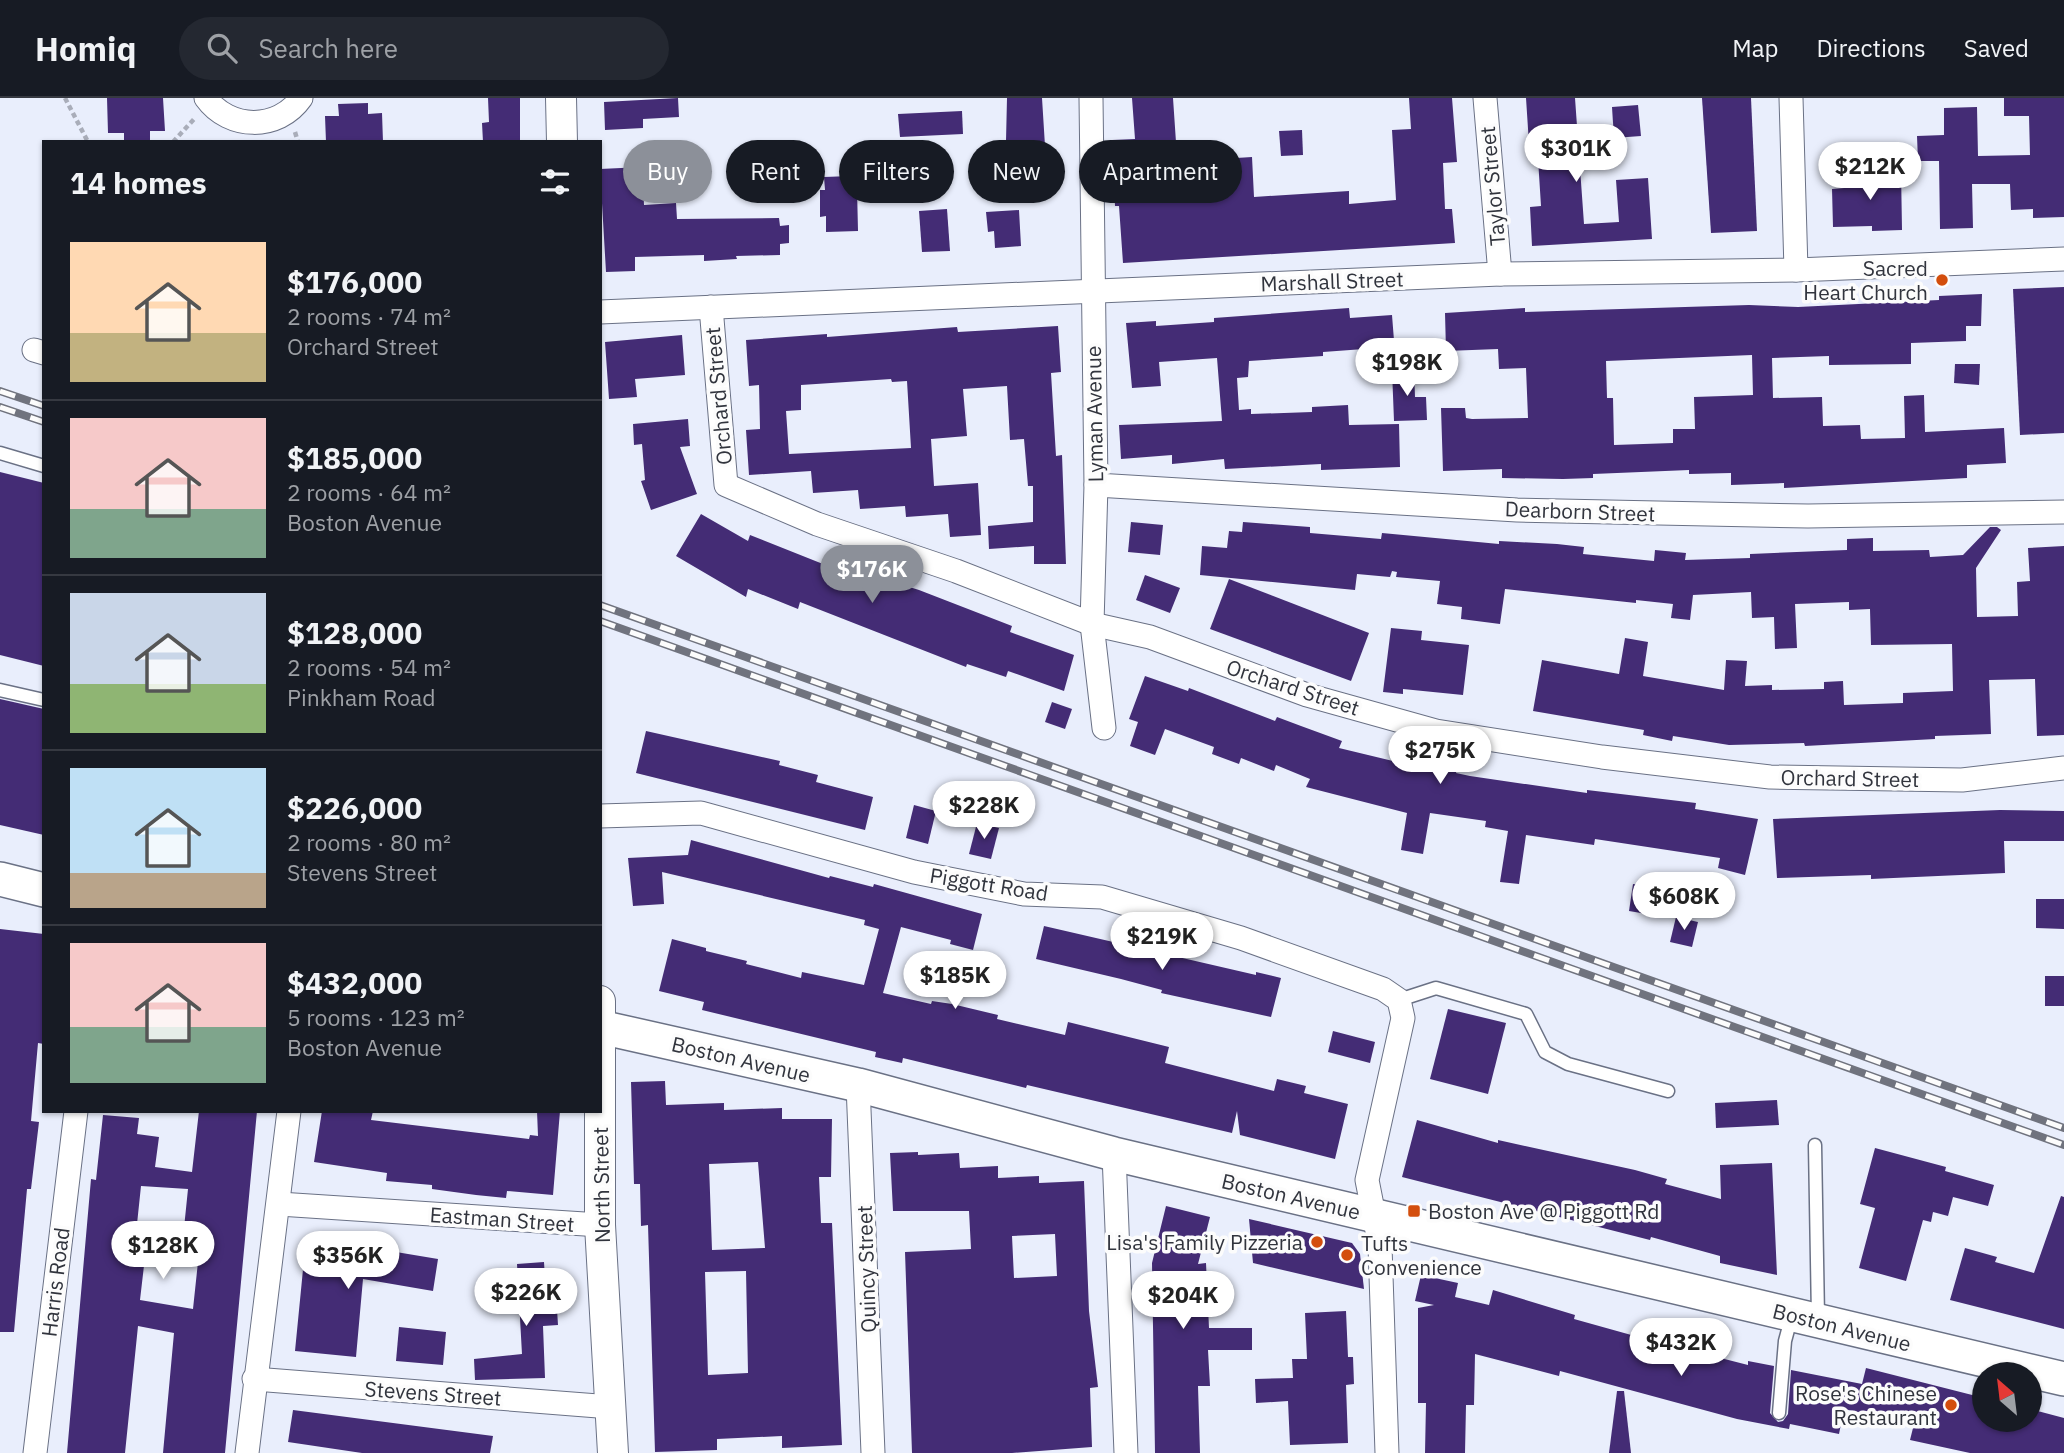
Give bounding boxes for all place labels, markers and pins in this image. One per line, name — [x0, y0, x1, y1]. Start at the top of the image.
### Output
pin: $301K — [1527, 125, 1625, 184]
pin: $212K — [1821, 142, 1919, 202]
place label: Sacred Heart Church — [1803, 254, 1928, 306]
marker: Sacred Heart Church — [1934, 272, 1950, 288]
pin: $198K — [1358, 338, 1456, 398]
pin: $176K — [823, 546, 921, 605]
pin: $275K — [1391, 726, 1489, 786]
pin: $228K — [935, 782, 1033, 841]
pin: $608K — [1635, 872, 1733, 932]
pin: $219K — [1113, 912, 1211, 972]
pin: $185K — [906, 951, 1004, 1011]
place label: Boston Ave @ Piggott Rd — [1428, 1197, 1659, 1225]
marker: Boston Ave @ Piggott Rd — [1406, 1203, 1422, 1219]
pin: $128K — [114, 1222, 212, 1281]
place label: Lisa's Family Pizzeria — [1106, 1228, 1303, 1256]
place label: Tufts Convenience — [1361, 1229, 1482, 1281]
pin: $356K — [299, 1232, 397, 1291]
marker: Lisa's Family Pizzeria — [1309, 1234, 1325, 1250]
marker: Tufts Convenience — [1339, 1247, 1355, 1263]
pin: $226K — [477, 1268, 575, 1328]
pin: $204K — [1134, 1272, 1232, 1331]
pin: $432K — [1632, 1318, 1730, 1378]
place label: Rose's Chinese Restaurant — [1795, 1379, 1937, 1431]
marker: Rose's Chinese Restaurant — [1943, 1397, 1959, 1413]

